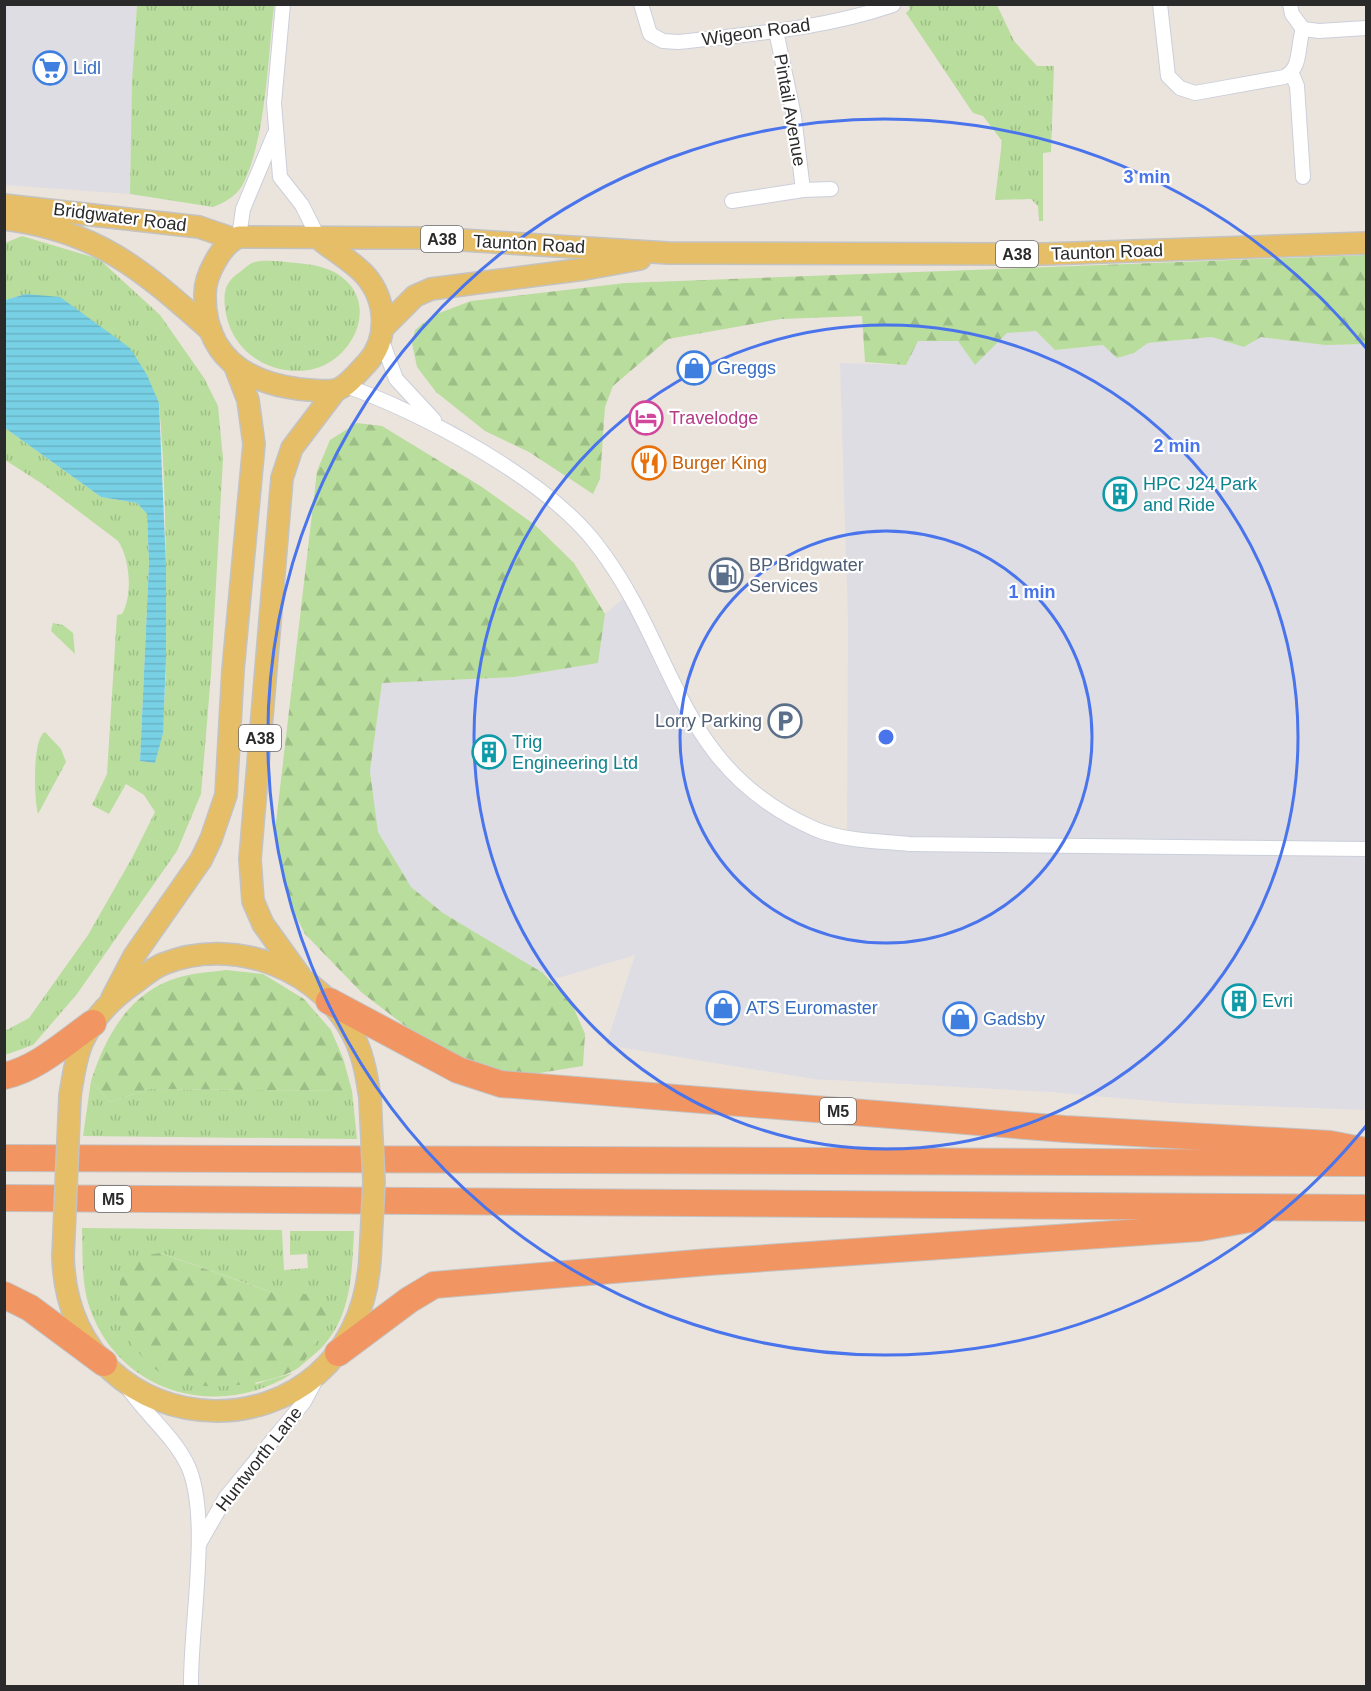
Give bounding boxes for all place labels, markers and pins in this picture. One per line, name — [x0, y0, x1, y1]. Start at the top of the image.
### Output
supermarket icon: Lidl — [32, 50, 68, 86]
place label: Lidl — [73, 58, 101, 78]
shop icon: Greggs — [676, 350, 712, 386]
place label: Greggs — [717, 358, 776, 378]
hotel icon: Travelodge — [628, 400, 664, 436]
place label: Travelodge — [669, 408, 758, 428]
restaurant icon: Burger King — [631, 445, 667, 481]
place label: Burger King — [672, 453, 767, 473]
place label: HPC J24 Park and Ride — [1143, 474, 1258, 515]
building icon: HPC J24 Park and Ride — [1102, 476, 1138, 512]
place label: BP Bridgwater Services — [749, 555, 864, 596]
fuel station icon: BP Bridgwater Services — [708, 557, 744, 593]
parking icon: Lorry Parking — [767, 703, 803, 739]
place label: Lorry Parking — [655, 711, 762, 731]
centre of rings — [876, 727, 896, 747]
place label: Trig Engineering Ltd — [512, 732, 638, 773]
building icon: Trig Engineering Ltd — [471, 734, 507, 770]
building icon: Evri — [1221, 983, 1257, 1019]
shop icon: ATS Euromaster — [705, 990, 741, 1026]
place label: Evri — [1262, 991, 1293, 1011]
place label: ATS Euromaster — [746, 998, 878, 1018]
shop icon: Gadsby — [942, 1001, 978, 1037]
place label: Gadsby — [983, 1009, 1045, 1029]

